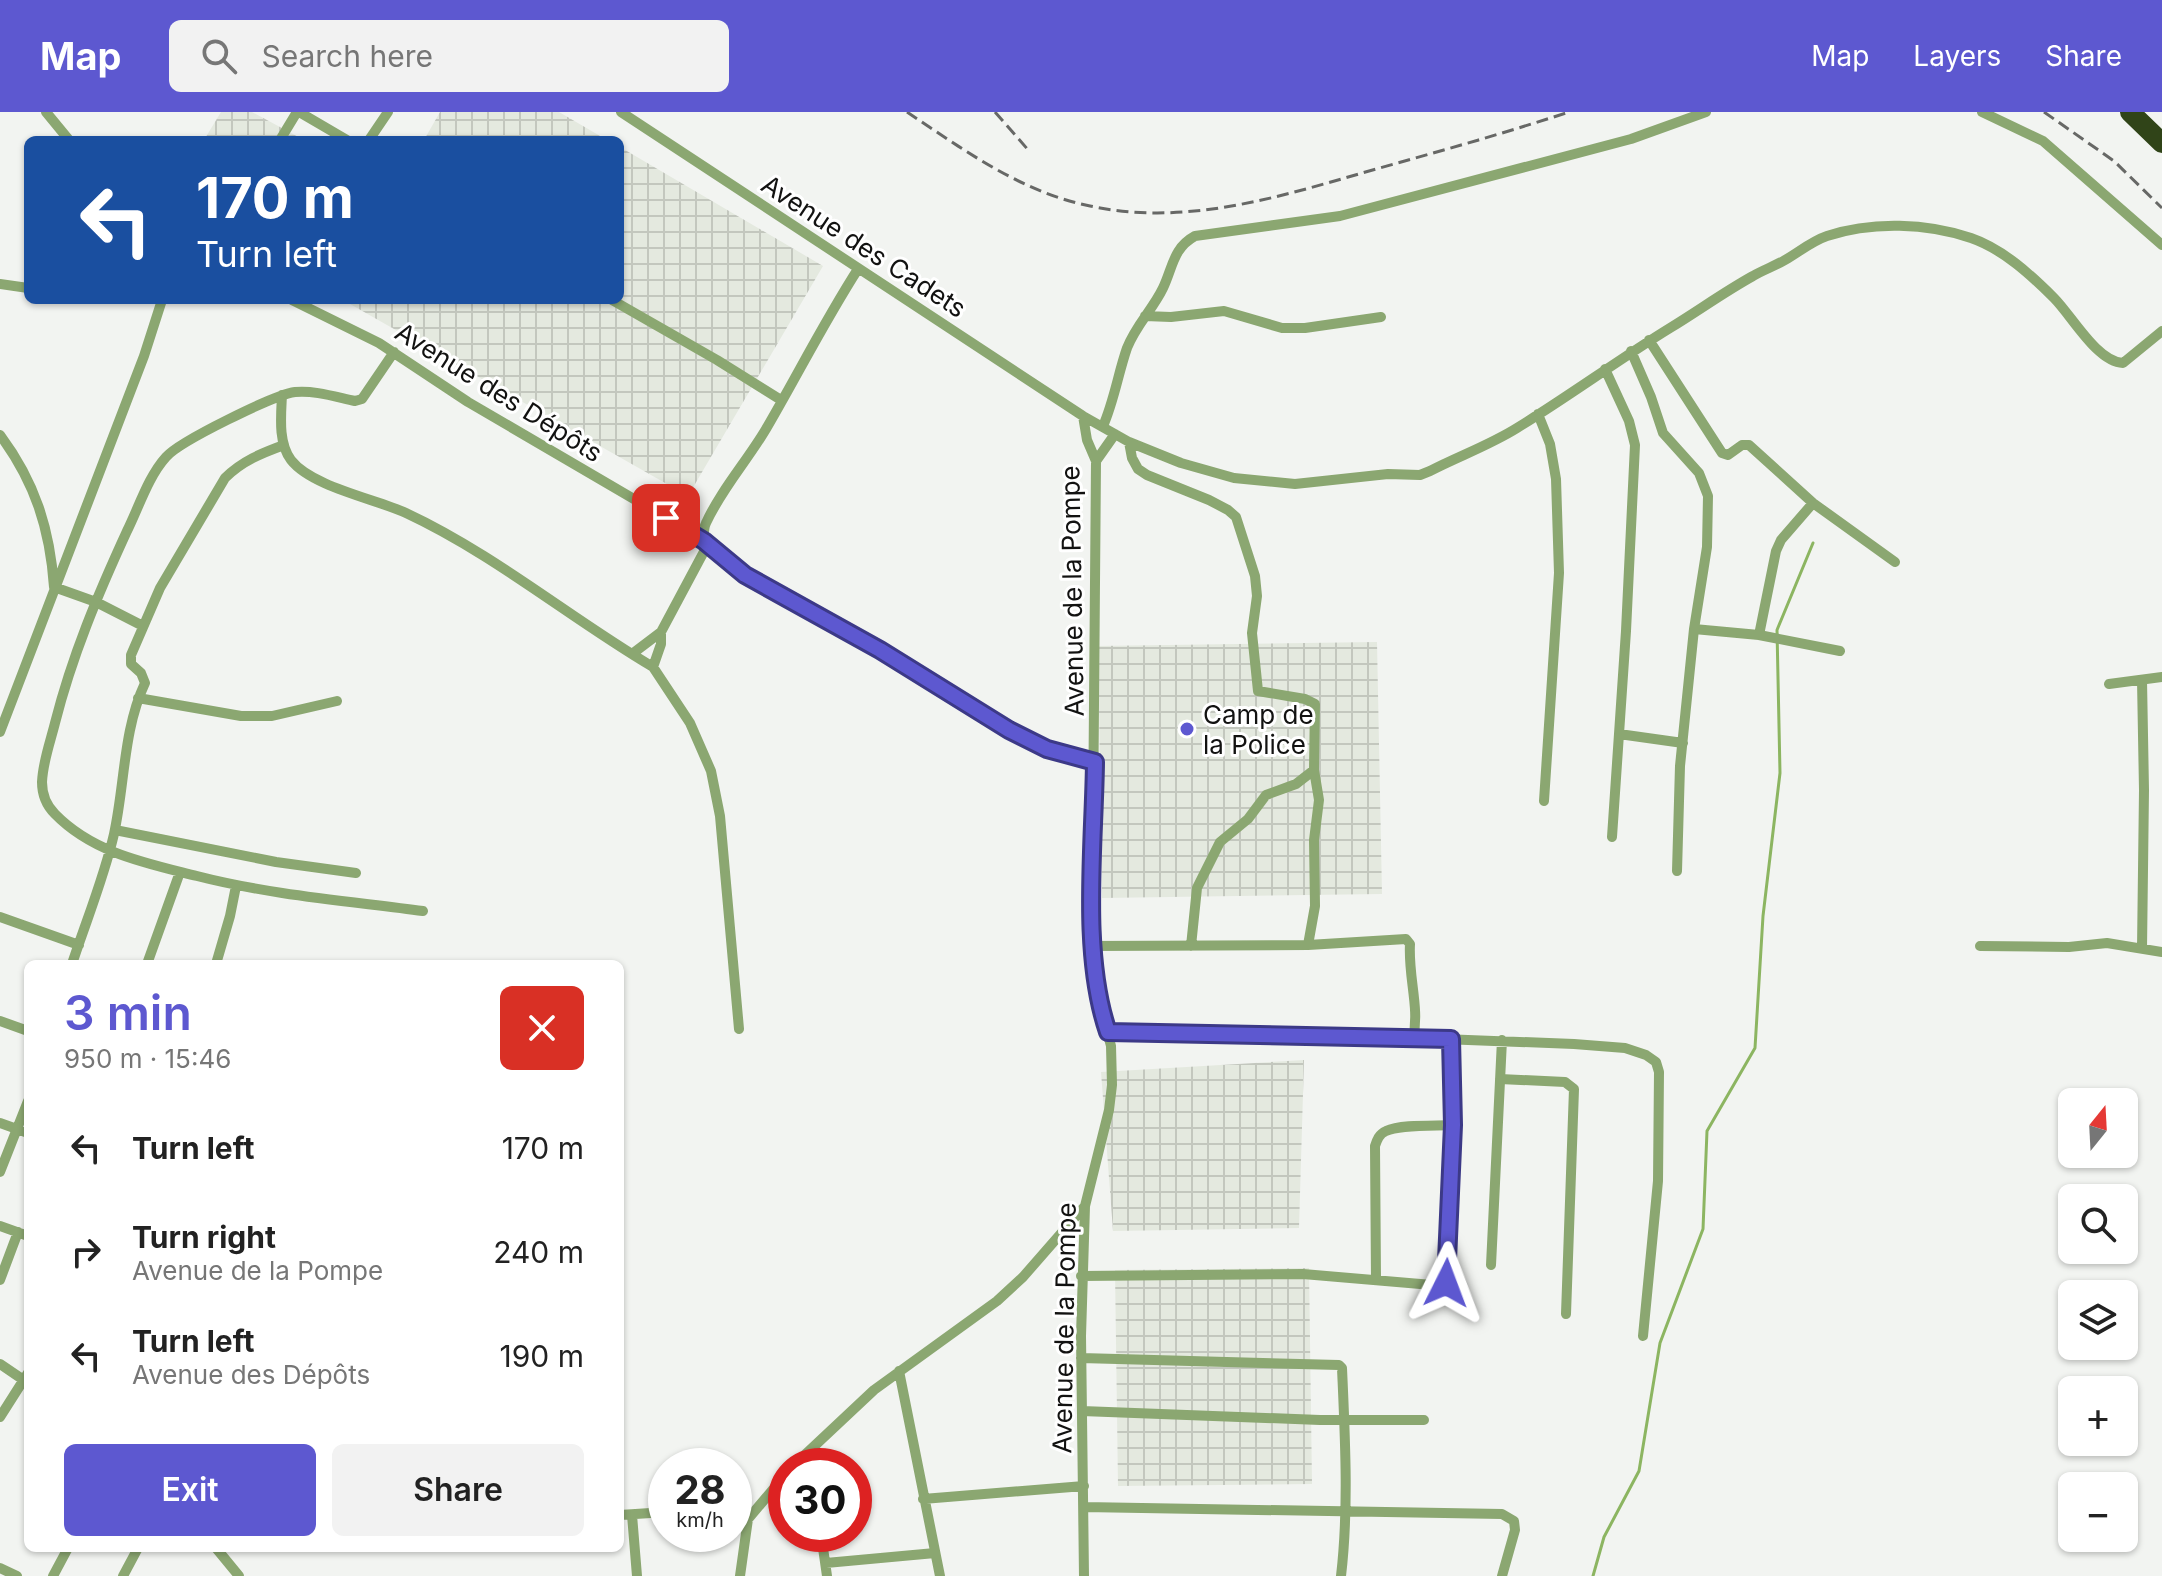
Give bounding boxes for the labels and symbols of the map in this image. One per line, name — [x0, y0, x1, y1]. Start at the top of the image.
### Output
street label: Avenue des Cadets — [756, 168, 972, 324]
street label: Avenue des Dépôts — [390, 316, 608, 468]
street label: Avenue de la Pompe — [1054, 465, 1090, 717]
pin — [632, 484, 700, 552]
place label: Camp de la Police — [1203, 699, 1314, 760]
marker: Camp de la Police — [1178, 720, 1196, 738]
north arrow — [2058, 1088, 2138, 1168]
street label: Avenue de la Pompe — [1046, 1202, 1082, 1454]
position arrow — [1404, 1241, 1488, 1325]
speed limit sign: 30 — [768, 1448, 872, 1552]

